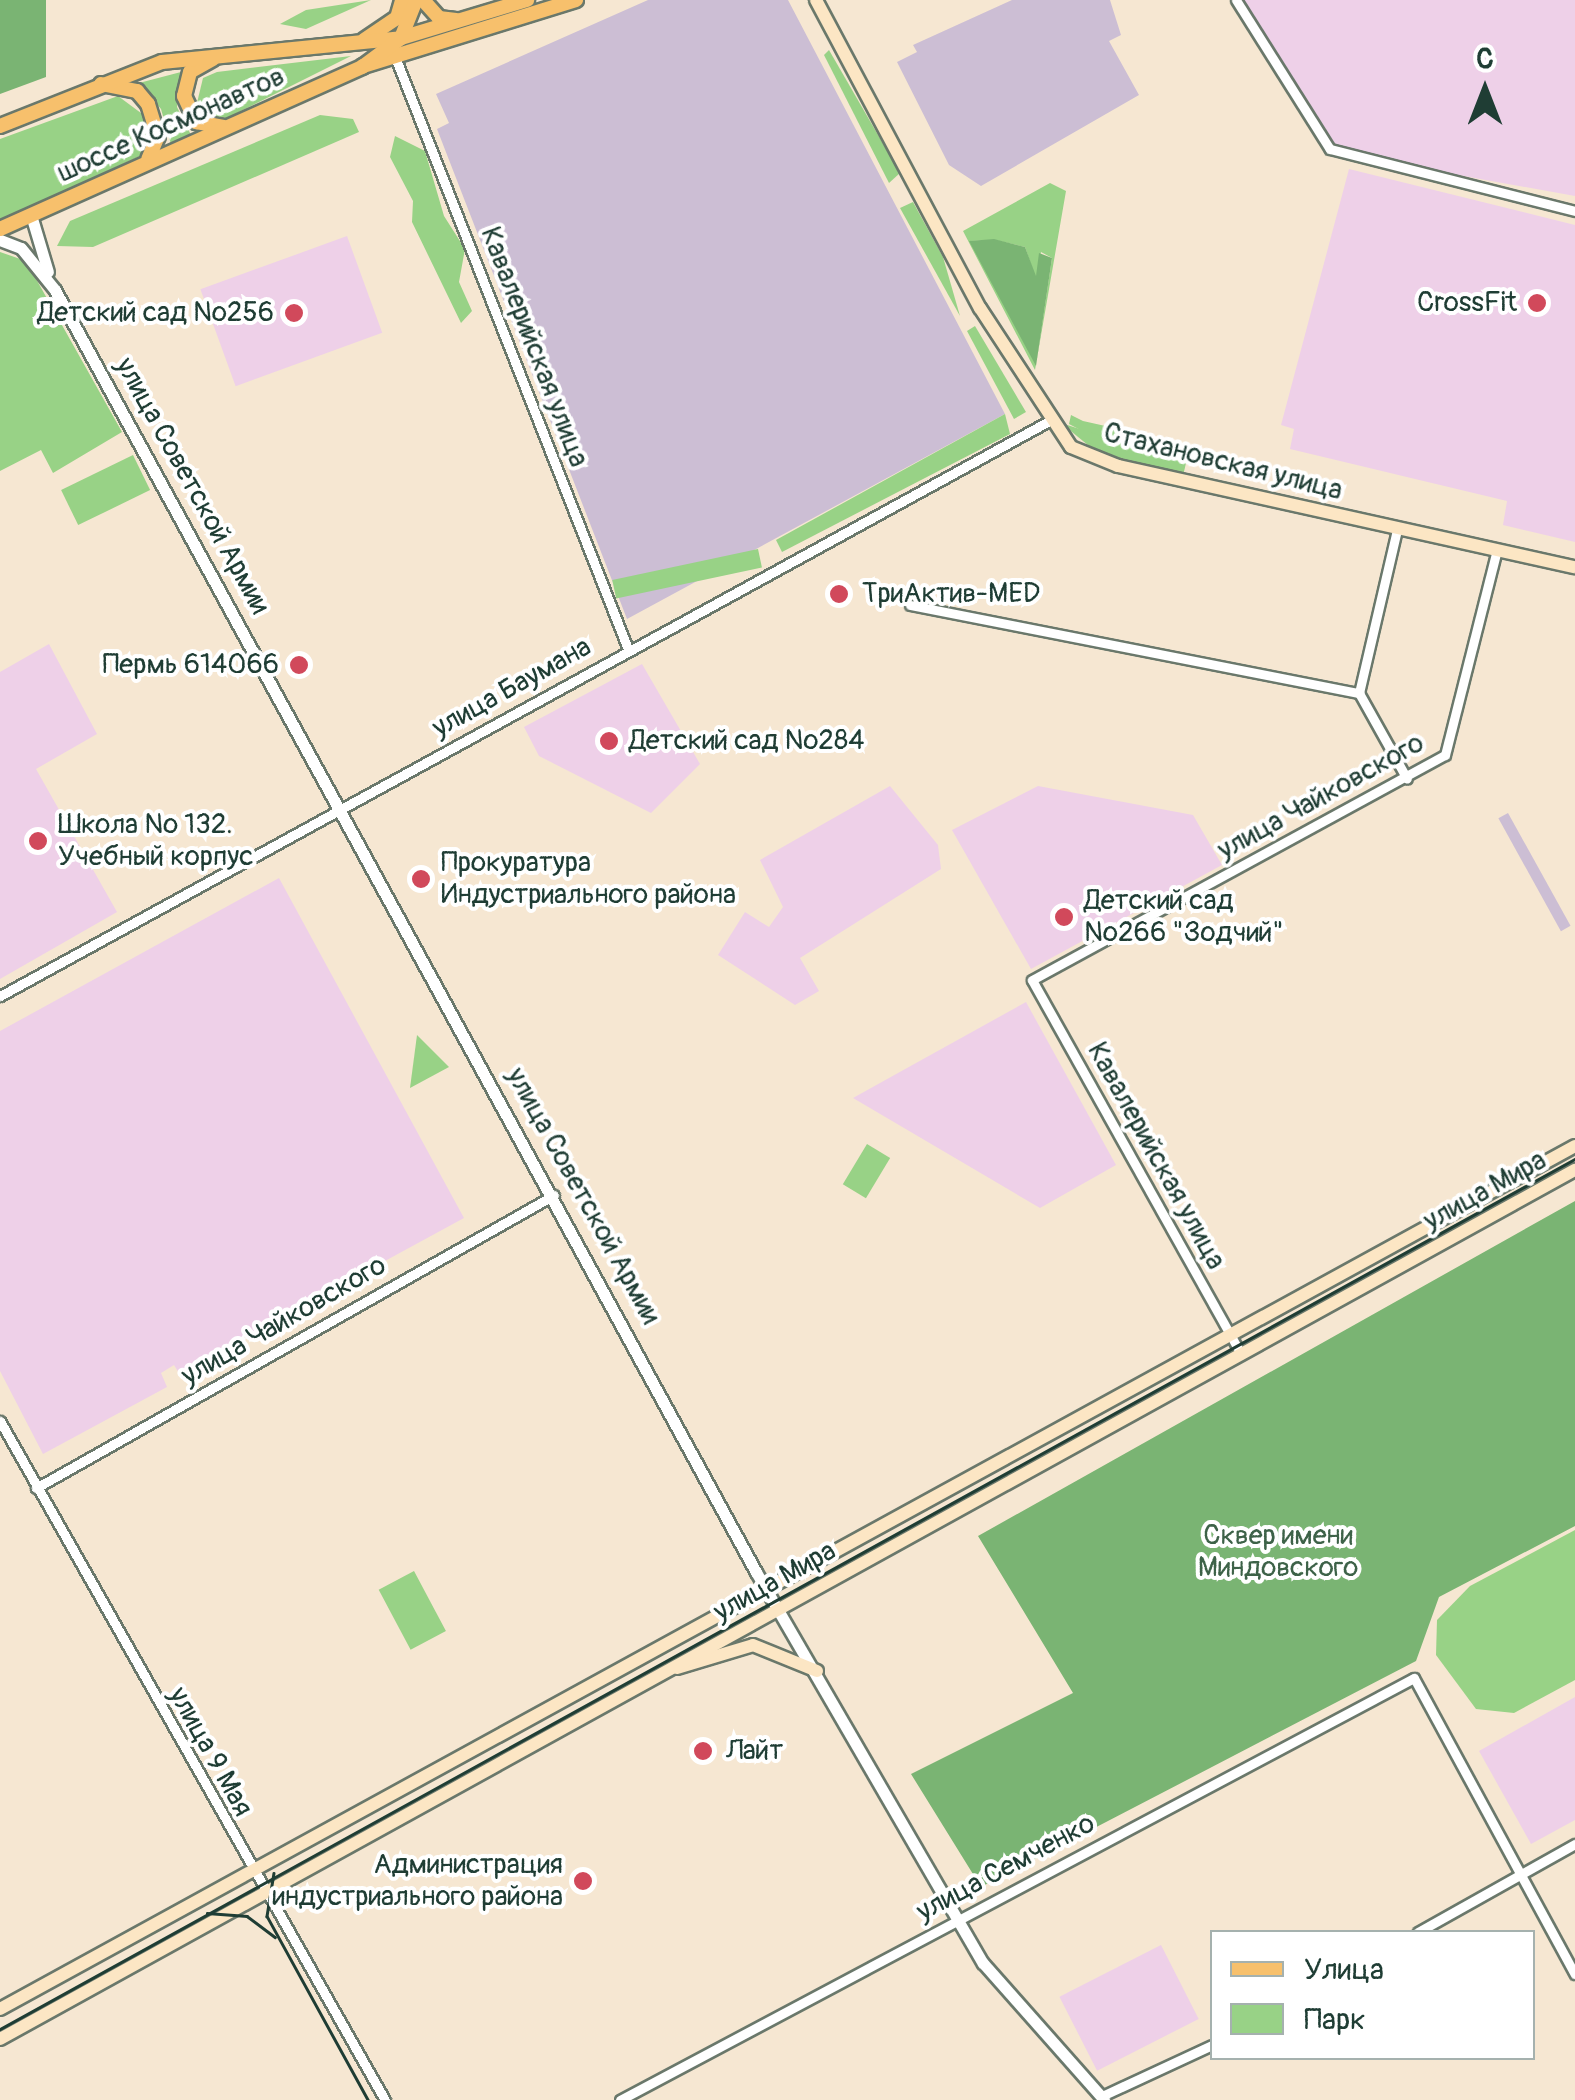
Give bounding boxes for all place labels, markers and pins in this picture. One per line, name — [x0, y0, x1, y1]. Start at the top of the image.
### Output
place label: CrossFit — [1417, 286, 1517, 320]
marker: CrossFit — [1526, 292, 1548, 314]
place label: Детский сад №256 — [38, 296, 274, 330]
marker: Детский сад №256 — [283, 302, 305, 324]
place label: ТриАктив-MED — [862, 577, 1040, 611]
marker: ТриАктив-MED — [826, 581, 852, 607]
place label: Пермь 614066 — [103, 648, 279, 682]
marker: Пермь 614066 — [288, 654, 310, 676]
place label: Детский сад №284 — [629, 724, 864, 758]
marker: Детский сад №284 — [598, 730, 620, 752]
place label: Школа № 132. Учебный корпус — [58, 808, 253, 874]
marker: Школа № 132. Учебный корпус — [27, 830, 49, 852]
place label: Прокуратура Индустриального района — [441, 846, 736, 912]
marker: Прокуратура Индустриального района — [410, 868, 432, 890]
place label: Детский сад №266 "Зодчий" — [1084, 884, 1284, 950]
marker: Детский сад №266 "Зодчий" — [1053, 906, 1075, 928]
place label: Лайт — [726, 1734, 783, 1768]
marker: Лайт — [690, 1738, 716, 1764]
place label: Администрация индустриального района — [272, 1848, 563, 1914]
marker: Администрация индустриального района — [572, 1870, 594, 1892]

